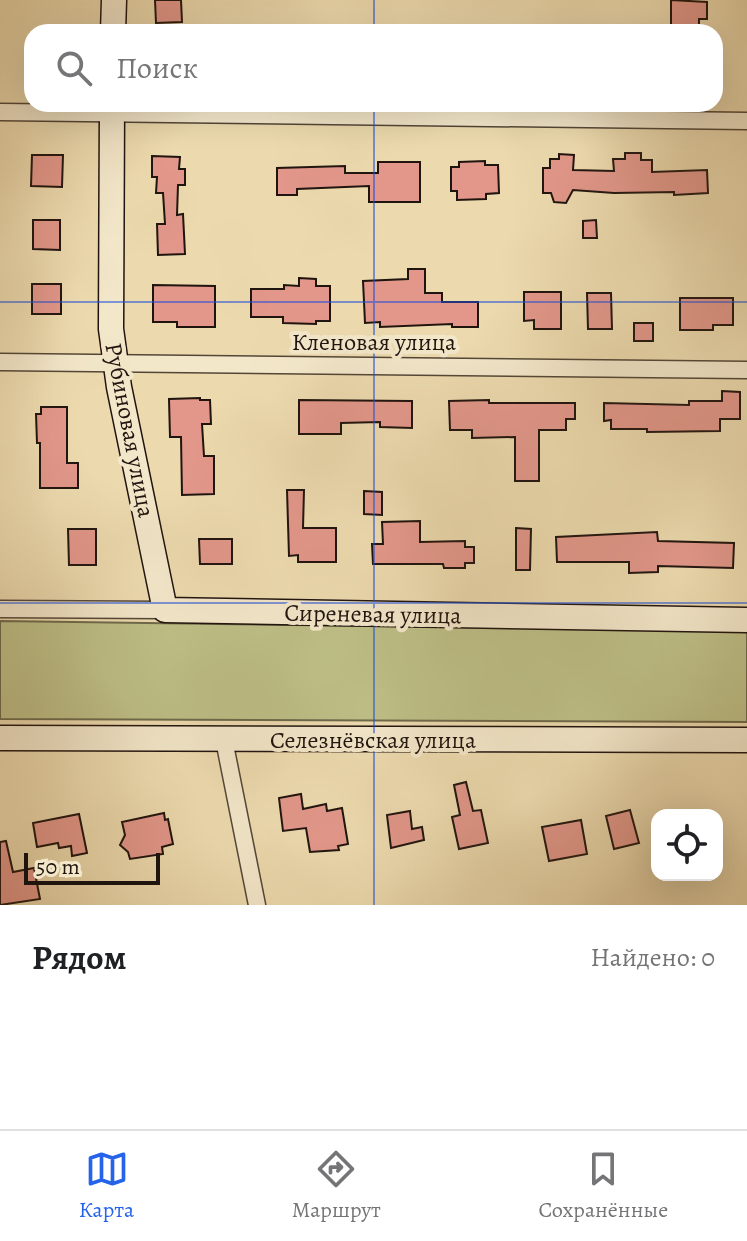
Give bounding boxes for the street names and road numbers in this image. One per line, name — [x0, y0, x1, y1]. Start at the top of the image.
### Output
street label: Кленовая улица — [292, 326, 456, 358]
street label: Рубиновая улица — [97, 340, 163, 520]
street label: Сиреневая улица — [284, 596, 462, 632]
street label: Селезнёвская улица — [270, 724, 476, 756]

